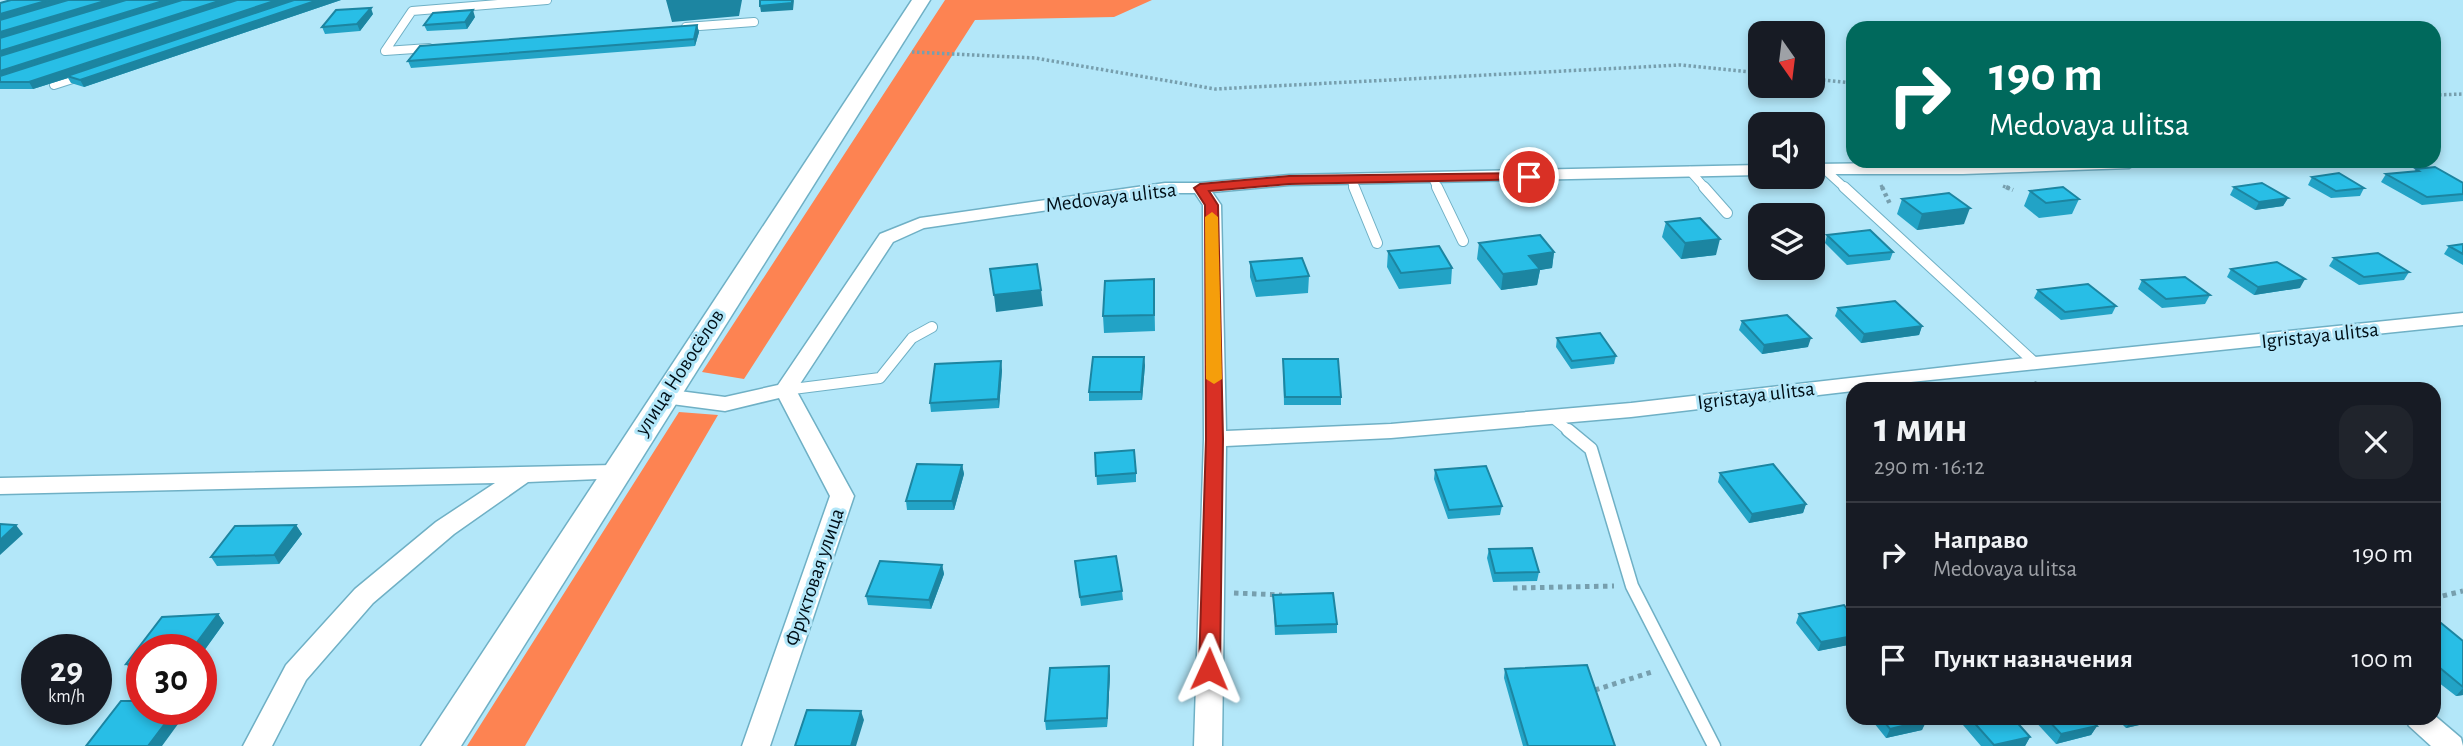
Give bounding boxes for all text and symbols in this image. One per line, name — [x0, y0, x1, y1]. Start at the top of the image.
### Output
north arrow — [1748, 21, 1825, 98]
map controls — [1748, 21, 1825, 280]
icon: right — [1874, 49, 1965, 140]
text: 190 m — [1989, 51, 2103, 100]
text: Medovaya ulitsa — [1989, 109, 2190, 141]
button: sound — [1748, 112, 1825, 189]
pin — [1499, 147, 1559, 207]
icon: arrive — [1510, 158, 1548, 196]
street label: Medovaya ulitsa — [1044, 179, 1178, 216]
button: layers — [1748, 203, 1825, 280]
street label: улица Новосёлов — [630, 306, 728, 440]
street label: Igristaya ulitsa — [2260, 319, 2380, 352]
street label: Igristaya ulitsa — [1696, 378, 1816, 413]
button: close — [2339, 405, 2413, 479]
text: 1 мин — [1874, 407, 1968, 449]
text: 290 m · 16:12 — [1874, 456, 1985, 479]
street label: Фруктовая улица — [781, 505, 848, 649]
text: Направо — [1933, 527, 2028, 553]
icon: right — [1874, 536, 1912, 574]
text: 190 m — [2353, 541, 2413, 567]
text: Medovaya ulitsa — [1933, 558, 2077, 581]
position arrow — [1172, 632, 1246, 706]
speed limit sign: 30 — [126, 634, 217, 725]
icon: arrive — [1874, 641, 1912, 679]
text: Пункт назначения — [1933, 646, 2133, 672]
text: 100 m — [2352, 646, 2413, 672]
text: 29 — [50, 653, 83, 688]
text: km/h — [48, 688, 85, 706]

